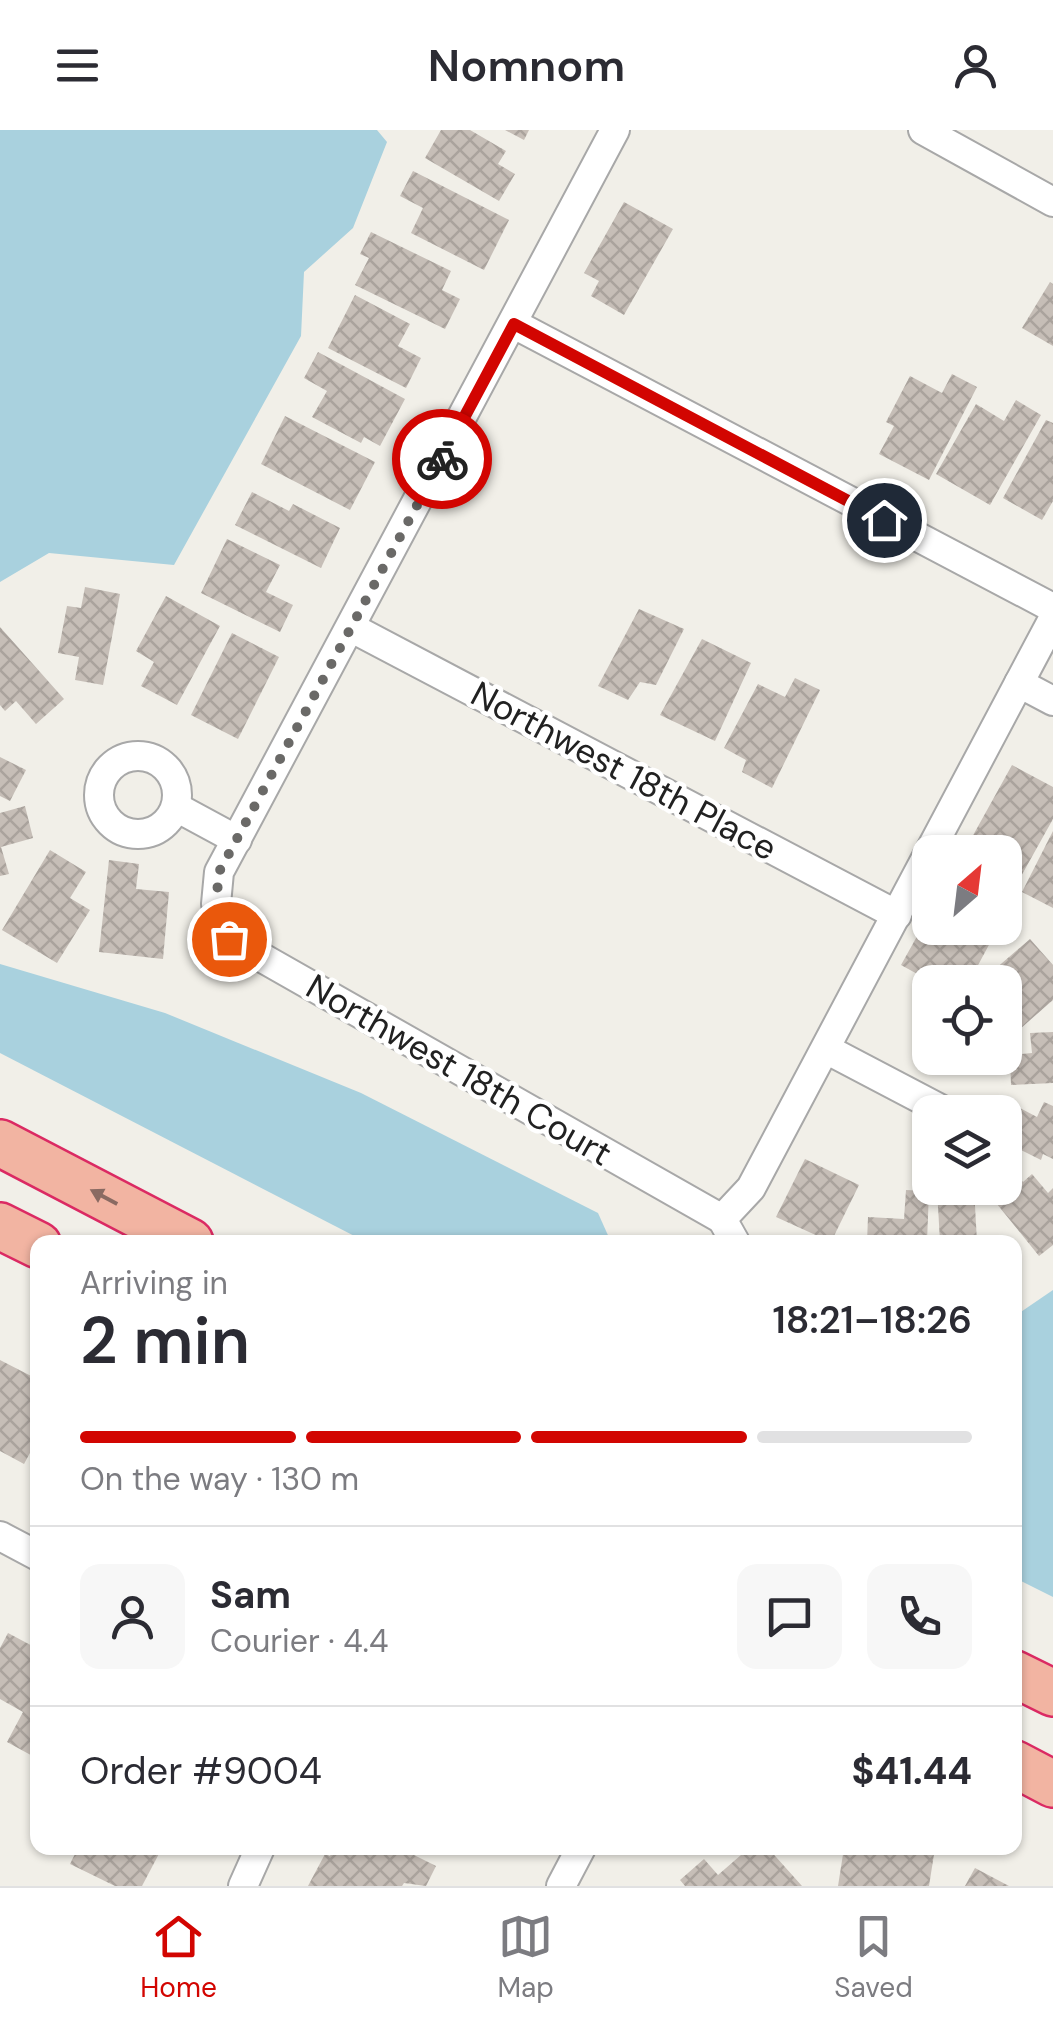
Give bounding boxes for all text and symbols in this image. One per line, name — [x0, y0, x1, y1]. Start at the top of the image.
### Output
text: Nomnom — [428, 36, 625, 95]
icon: menu — [50, 38, 105, 93]
icon: person — [948, 38, 1003, 93]
courier — [392, 409, 492, 509]
icon: bike — [415, 432, 470, 487]
pin — [842, 478, 927, 563]
icon: home — [857, 493, 912, 548]
street label: Northwest 18th Place — [463, 671, 785, 871]
north arrow — [912, 835, 1022, 945]
map controls — [912, 835, 1022, 1205]
pin — [187, 897, 272, 982]
icon: bag — [202, 912, 257, 967]
street label: Northwest 18th Court — [298, 964, 620, 1176]
button: locate — [912, 965, 1022, 1075]
button: layers — [912, 1095, 1022, 1205]
one-way arrow — [89, 1189, 118, 1206]
text: Arriving in — [80, 1262, 228, 1304]
text: 18:21–18:26 — [773, 1295, 972, 1345]
text: 2 min — [80, 1299, 250, 1383]
text: On the way · 130 m — [80, 1458, 359, 1500]
button: person — [80, 1564, 185, 1669]
button: chat — [737, 1564, 842, 1669]
button: phone — [867, 1564, 972, 1669]
text: Sam — [210, 1570, 291, 1620]
text: Courier · 4.4 — [210, 1620, 388, 1662]
text: Order #9004 — [80, 1746, 322, 1796]
text: $41.44 — [852, 1746, 972, 1796]
tab: Home — [140, 1909, 217, 2006]
tab: Map — [497, 1909, 554, 2006]
tab: Saved — [834, 1909, 913, 2006]

